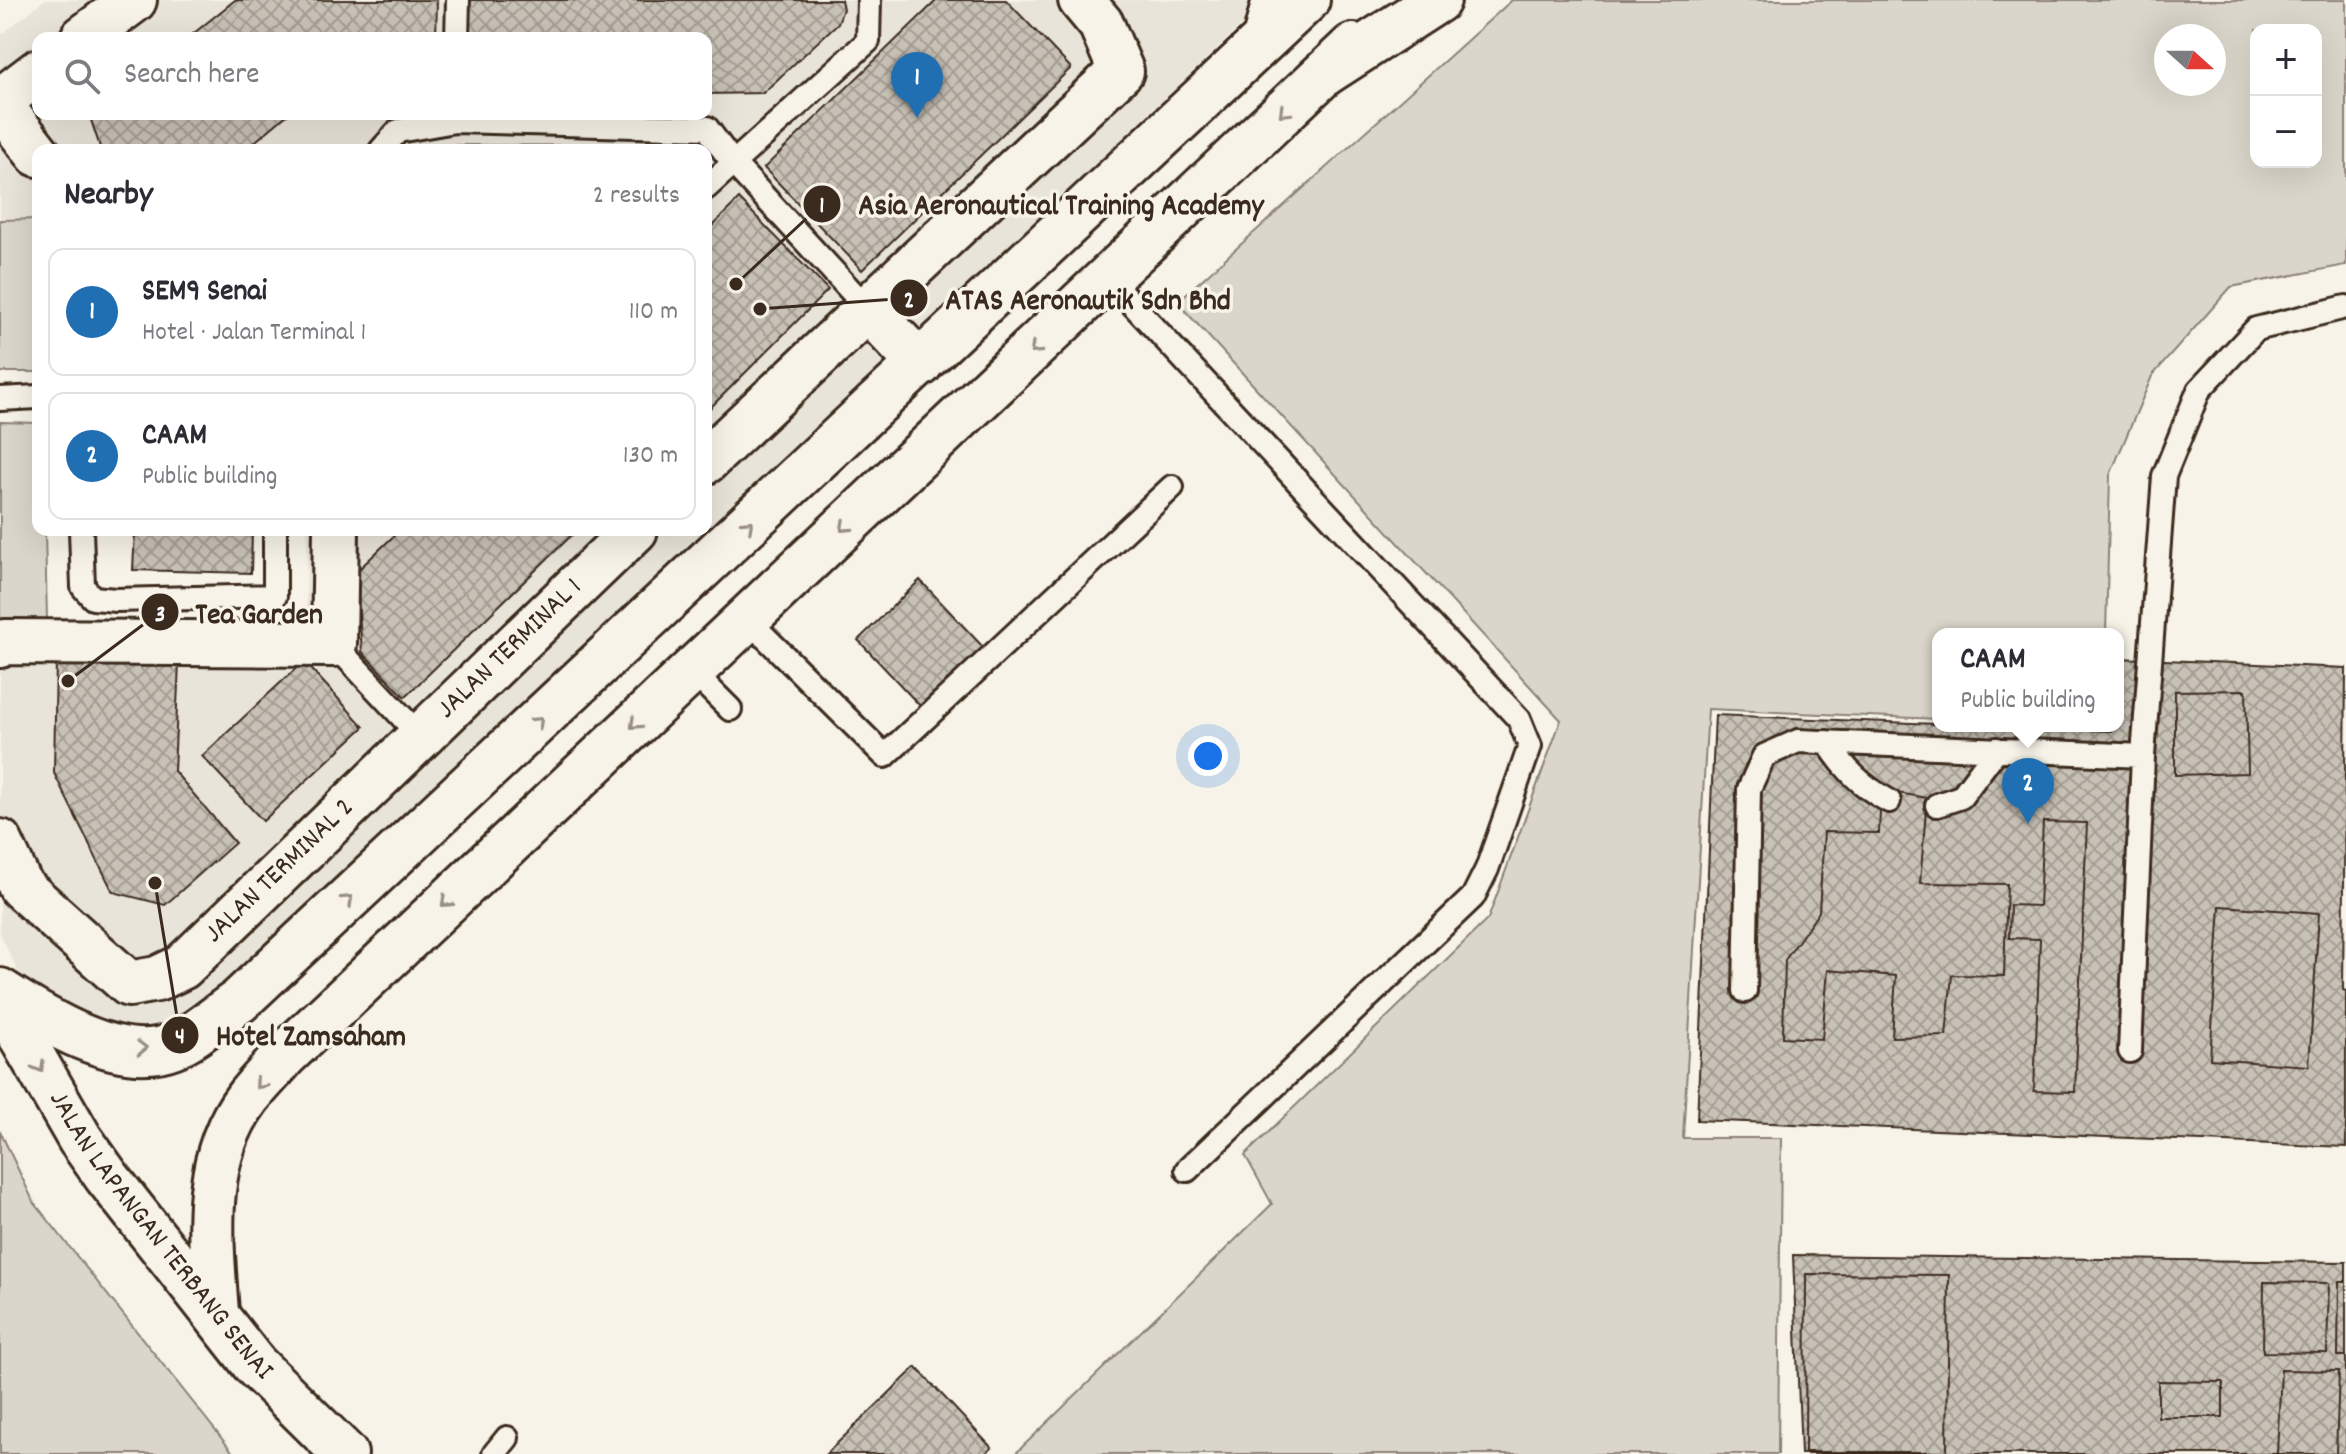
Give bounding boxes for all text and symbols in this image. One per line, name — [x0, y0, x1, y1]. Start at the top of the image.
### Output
north arrow — [2154, 24, 2226, 96]
map controls — [2250, 24, 2322, 168]
button: + — [2250, 24, 2322, 96]
search box — [32, 32, 712, 120]
pin: 1 — [891, 52, 943, 118]
icon: search — [60, 54, 104, 98]
text: Search here — [124, 55, 260, 98]
button: − — [2250, 96, 2322, 168]
one-way arrow — [1279, 103, 1293, 118]
text: Nearby — [64, 172, 153, 221]
callout: Asia Aeronautical Training Academy — [802, 177, 1280, 231]
text: 2 results — [593, 178, 680, 215]
text: Asia Aeronautical Training Academy — [858, 187, 1266, 230]
text: 1 — [819, 190, 825, 224]
callout: ATAS Aeronautik Sdn Bhd — [889, 271, 1247, 325]
text: SEM9 Senai — [142, 272, 267, 315]
text: ATAS Aeronautik Sdn Bhd — [945, 282, 1231, 325]
text: 2 — [904, 285, 914, 319]
text: 1 — [89, 294, 95, 331]
text: 110 m — [629, 294, 678, 331]
text: Hotel · Jalan Terminal 1 — [142, 315, 366, 352]
one-way arrow — [1029, 340, 1044, 354]
text: CAAM — [142, 416, 207, 459]
text: 2 — [86, 438, 98, 475]
text: 130 m — [623, 438, 678, 475]
text: Public building — [142, 459, 277, 496]
one-way arrow — [840, 518, 855, 532]
one-way arrow — [739, 520, 753, 535]
street label: JALAN TERMINAL 1 — [429, 570, 593, 729]
callout: Tea Garden — [140, 585, 339, 639]
text: Tea Garden — [195, 596, 323, 639]
text: 3 — [155, 599, 165, 633]
popup — [1932, 628, 2124, 732]
text: CAAM — [1960, 640, 2025, 683]
text: Public building — [1960, 683, 2096, 720]
one-way arrow — [629, 714, 644, 728]
one-way arrow — [529, 717, 543, 732]
your location — [1188, 736, 1228, 776]
pin: 2 — [2002, 758, 2054, 824]
street label: JALAN TERMINAL 2 — [197, 790, 364, 954]
one-way arrow — [441, 893, 455, 908]
one-way arrow — [339, 894, 353, 909]
callout: Hotel Zamsaham — [160, 1008, 422, 1062]
text: Hotel Zamsaham — [216, 1018, 406, 1061]
text: 4 — [175, 1021, 185, 1055]
one-way arrow — [136, 1039, 149, 1057]
one-way arrow — [29, 1059, 45, 1073]
one-way arrow — [255, 1074, 270, 1089]
street label: JALAN LAPANGAN TERBANG SENAI — [37, 1084, 281, 1391]

